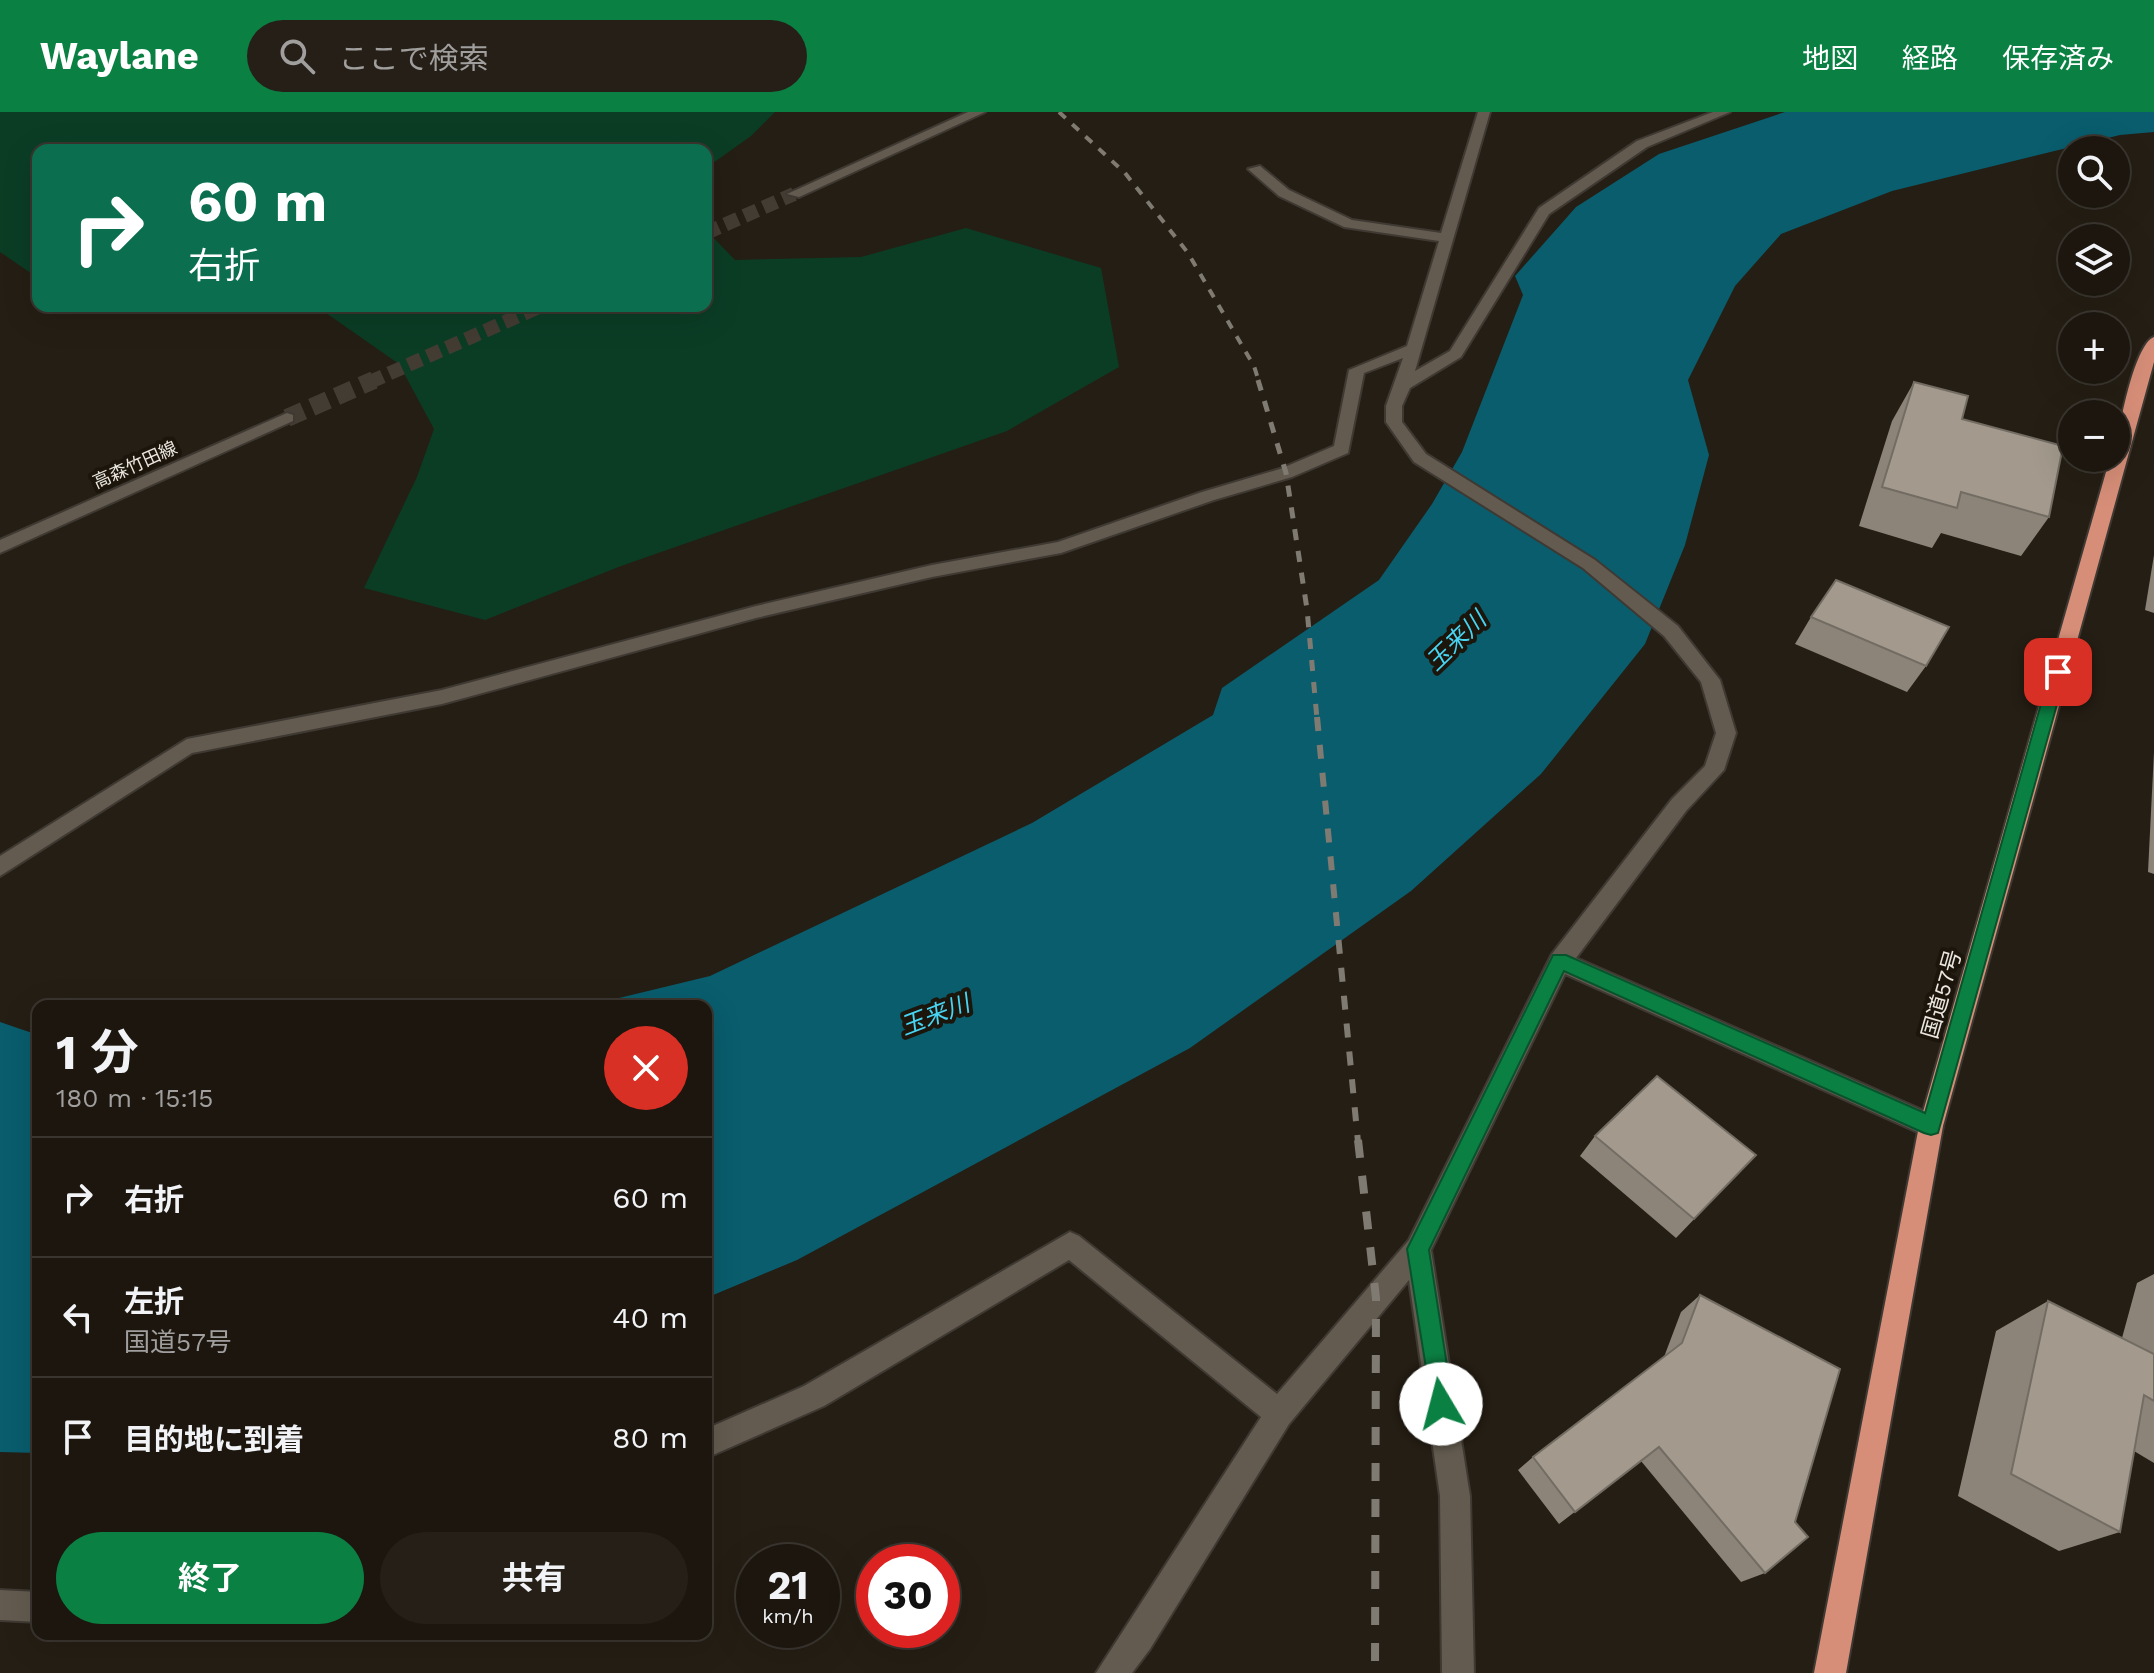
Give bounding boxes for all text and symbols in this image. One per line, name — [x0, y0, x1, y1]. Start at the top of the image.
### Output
search box — [247, 20, 807, 92]
text: Waylane — [40, 34, 199, 78]
icon: search — [275, 34, 319, 78]
text: ここで検索 — [339, 41, 489, 76]
text: 地図 — [1802, 42, 1858, 75]
text: 経路 — [1902, 42, 1958, 75]
text: 保存済み — [2002, 42, 2114, 75]
map controls — [2058, 136, 2130, 472]
button: search — [2058, 136, 2130, 208]
text: 60 m — [188, 169, 327, 235]
icon: right — [56, 176, 160, 280]
button: layers — [2058, 224, 2130, 296]
text: 右折 — [188, 245, 260, 287]
button: + — [2058, 312, 2130, 384]
button: − — [2058, 400, 2130, 472]
street label: 高森竹田線 — [89, 437, 180, 492]
water label: 玉来川 — [1420, 604, 1494, 676]
pin — [2024, 638, 2092, 706]
icon: arrive — [2036, 650, 2080, 694]
street label: 国道57号 — [1917, 947, 1966, 1041]
water label: 玉来川 — [896, 988, 976, 1041]
text: 1 分 — [56, 1024, 138, 1081]
button: close — [604, 1026, 688, 1110]
text: 180 m · 15:15 — [56, 1083, 213, 1113]
icon: right — [56, 1175, 100, 1219]
text: 60 m — [612, 1180, 688, 1215]
text: 右折 — [124, 1182, 184, 1217]
text: 左折 — [124, 1284, 184, 1319]
icon: left — [56, 1295, 100, 1339]
text: 40 m — [612, 1300, 688, 1335]
text: 国道57号 — [124, 1327, 232, 1357]
position arrow — [1399, 1362, 1483, 1446]
icon: arrive — [56, 1415, 100, 1459]
text: 80 m — [612, 1420, 688, 1455]
text: 目的地に到着 — [124, 1422, 304, 1457]
button: 終了 — [56, 1532, 364, 1624]
button: 共有 — [380, 1532, 688, 1624]
speed limit sign: 30 — [856, 1544, 960, 1648]
text: 21 — [767, 1562, 809, 1609]
text: km/h — [762, 1604, 814, 1628]

